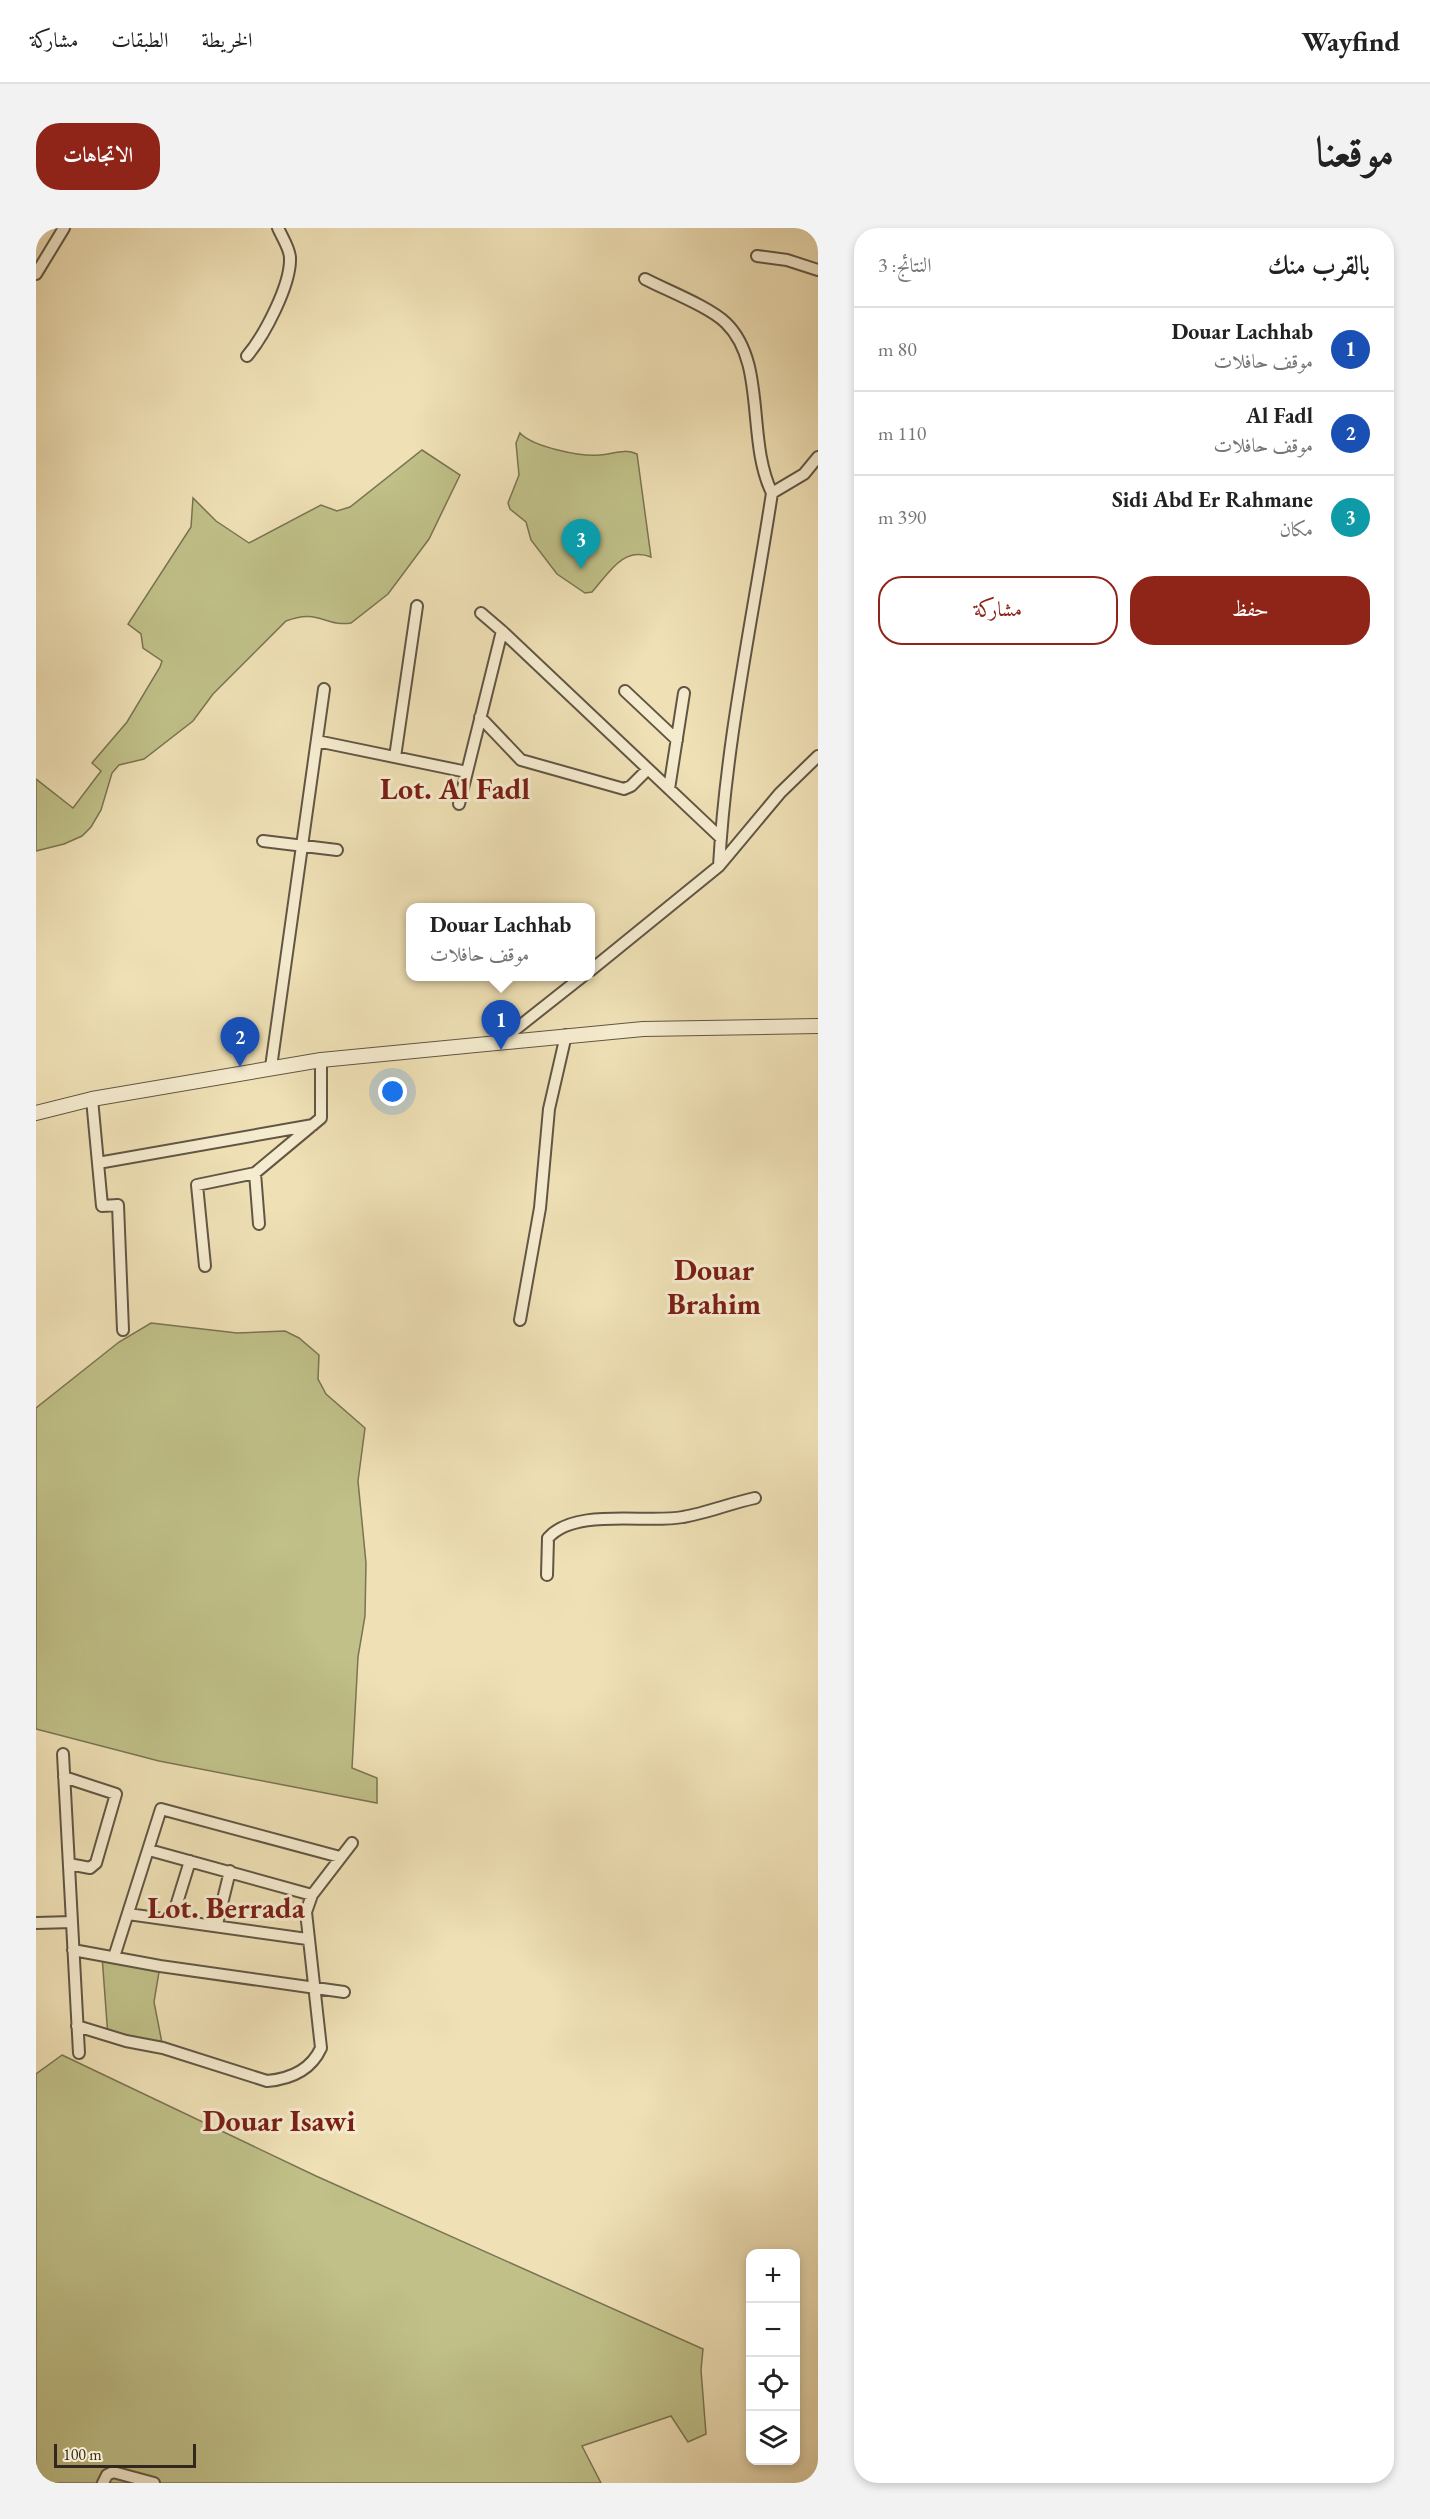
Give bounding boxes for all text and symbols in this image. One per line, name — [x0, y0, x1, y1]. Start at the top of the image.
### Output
text: Wayfind — [1302, 23, 1400, 59]
text: مشاركة — [30, 26, 78, 53]
text: الطبقات — [111, 26, 168, 53]
text: الخريطة — [201, 26, 253, 53]
button: الاتجاهات — [36, 123, 160, 190]
text: موقعنا — [1316, 124, 1394, 179]
text: بالقرب منك — [1268, 248, 1370, 282]
text: النتائج: 3 — [878, 252, 932, 278]
text: Douar Lachhab — [1171, 317, 1313, 346]
text: 80 m — [878, 336, 917, 362]
text: 1 — [1345, 336, 1356, 362]
text: موقف حافلات — [1213, 348, 1313, 374]
text: Al Fadl — [1246, 401, 1313, 430]
text: 110 m — [878, 420, 926, 446]
text: 2 — [1345, 420, 1356, 446]
text: موقف حافلات — [1213, 432, 1313, 458]
text: Sidi Abd Er Rahmane — [1112, 485, 1313, 514]
text: 390 m — [878, 504, 926, 530]
text: 3 — [1345, 504, 1356, 530]
text: مكان — [1279, 516, 1313, 542]
pin: 3 — [562, 520, 600, 569]
button: مشاركة — [878, 576, 1118, 645]
button: حفظ — [1130, 576, 1370, 645]
district label: Lot. Al Fadl — [380, 769, 530, 808]
popup — [406, 903, 595, 981]
text: Douar Lachhab — [430, 910, 571, 939]
text: موقف حافلات — [430, 941, 529, 967]
pin: 1 — [482, 1000, 520, 1050]
pin: 2 — [220, 1018, 260, 1067]
your location — [378, 1077, 407, 1106]
district label: Douar Brahim — [667, 1250, 761, 1323]
district label: Lot. Berrada — [147, 1888, 306, 1927]
district label: Douar Isawi — [203, 2101, 356, 2140]
map controls — [746, 2249, 800, 2465]
button: + — [746, 2249, 800, 2303]
button: − — [746, 2303, 800, 2357]
button: locate — [746, 2357, 800, 2411]
button: layers — [746, 2411, 800, 2465]
scale bar — [54, 2441, 196, 2468]
text: 100 m — [63, 2444, 102, 2465]

